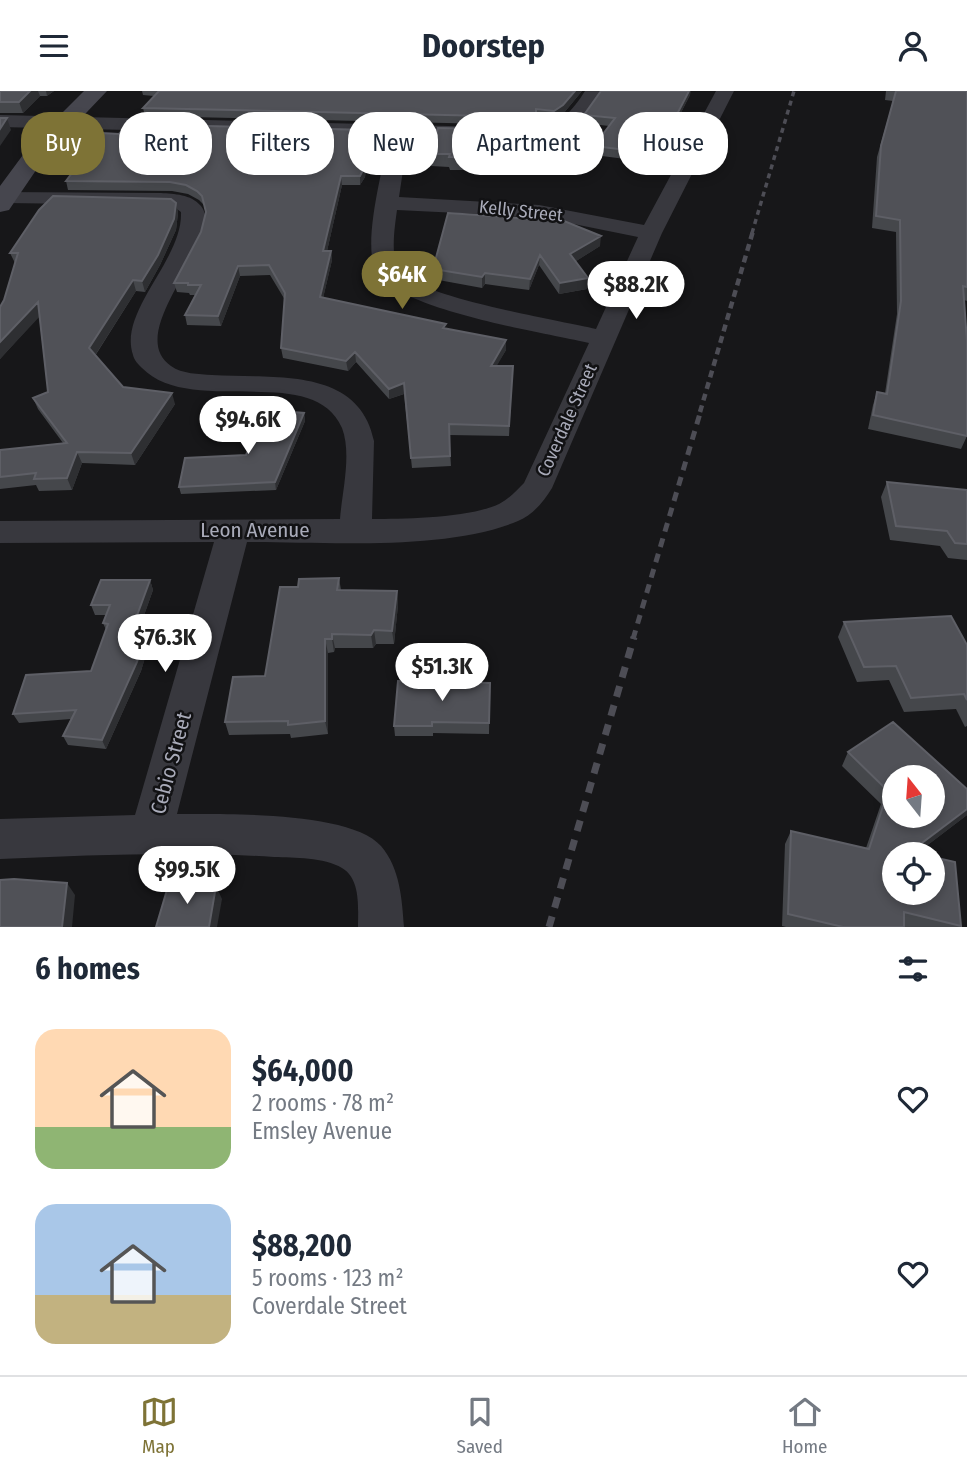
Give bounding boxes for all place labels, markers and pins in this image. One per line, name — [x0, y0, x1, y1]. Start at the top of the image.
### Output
pin: $64K — [361, 251, 443, 311]
pin: $88.2K — [579, 261, 693, 321]
pin: $94.6K — [191, 397, 305, 456]
pin: $76.3K — [108, 615, 222, 674]
pin: $51.3K — [385, 643, 499, 703]
pin: $99.5K — [130, 847, 244, 906]

